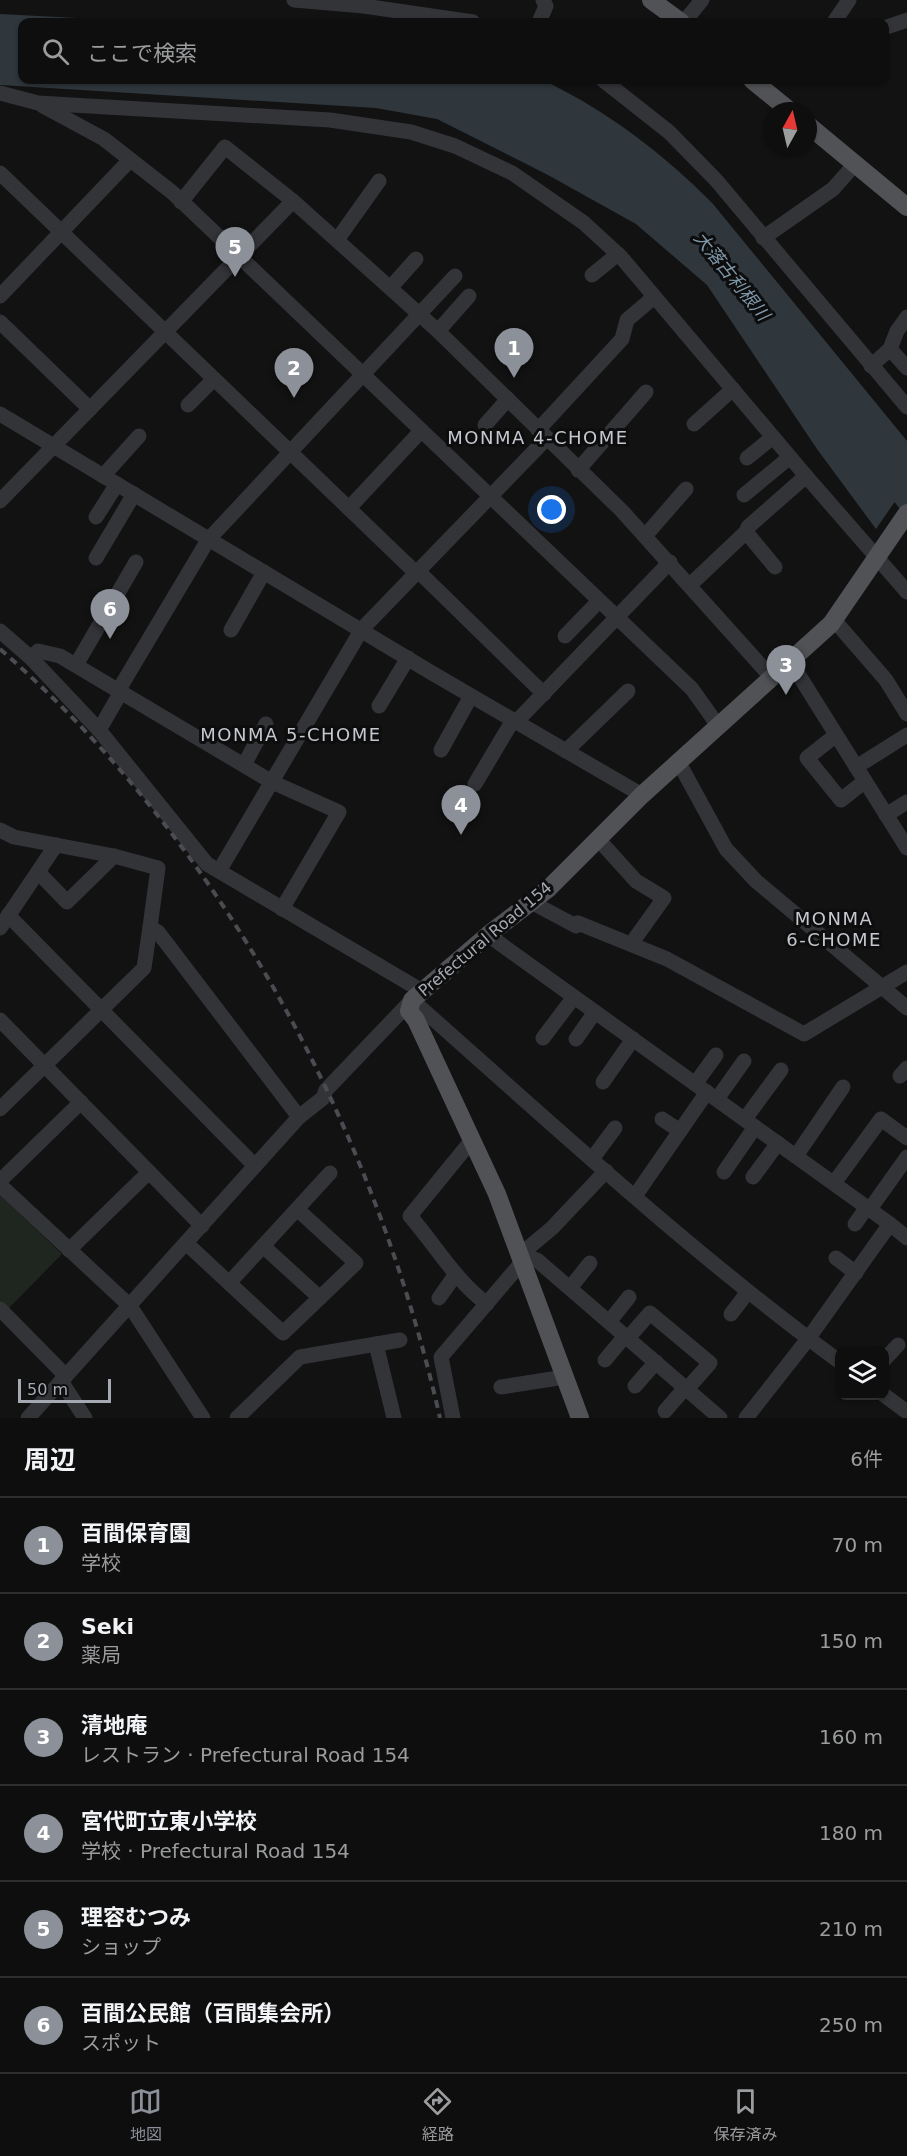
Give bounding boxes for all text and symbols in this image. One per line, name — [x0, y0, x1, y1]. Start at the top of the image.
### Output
search box — [18, 18, 889, 84]
icon: search — [39, 35, 72, 68]
text: ここで検索 — [87, 41, 197, 66]
north arrow — [763, 102, 817, 156]
water label: 大落古利根川 — [690, 227, 775, 326]
pin: 5 — [216, 228, 254, 277]
pin: 1 — [494, 328, 534, 378]
pin: 2 — [274, 348, 314, 398]
district label: MONMA 4-CHOME — [447, 427, 629, 448]
your location — [537, 495, 566, 524]
pin: 6 — [90, 590, 130, 639]
pin: 3 — [766, 646, 806, 695]
district label: MONMA 5-CHOME — [200, 724, 382, 745]
pin: 4 — [442, 786, 480, 835]
street label: Prefectural Road 154 — [415, 878, 555, 1000]
district label: MONMA 6-CHOME — [786, 908, 882, 950]
map controls — [835, 1346, 889, 1400]
button: layers — [835, 1346, 889, 1400]
scale bar — [18, 1376, 111, 1404]
text: 50 m — [27, 1380, 68, 1399]
text: 周辺 — [24, 1445, 76, 1475]
text: 6件 — [850, 1447, 883, 1471]
text: 百間保育園 — [81, 1521, 191, 1546]
text: 1 — [37, 1533, 50, 1557]
text: 70 m — [832, 1533, 883, 1557]
text: 学校 — [81, 1551, 121, 1575]
text: Seki — [81, 1614, 134, 1639]
text: 2 — [37, 1629, 50, 1653]
text: 150 m — [819, 1629, 883, 1653]
text: 薬局 — [81, 1643, 121, 1667]
text: 清地庵 — [81, 1713, 147, 1738]
text: 3 — [37, 1725, 50, 1749]
text: 160 m — [819, 1725, 883, 1749]
text: レストラン · Prefectural Road 154 — [81, 1743, 410, 1767]
text: 宮代町立東小学校 — [81, 1809, 257, 1834]
text: 4 — [37, 1821, 50, 1845]
text: 180 m — [819, 1821, 883, 1845]
text: 学校 · Prefectural Road 154 — [81, 1839, 350, 1863]
text: 理容むつみ — [81, 1905, 191, 1930]
text: 5 — [37, 1917, 50, 1941]
text: 210 m — [819, 1917, 883, 1941]
text: ショップ — [81, 1935, 161, 1959]
text: 百間公民館（百間集会所） — [81, 2001, 345, 2026]
text: 6 — [37, 2013, 50, 2037]
text: 250 m — [819, 2013, 883, 2037]
text: スポット — [81, 2031, 161, 2055]
tab: 地図 — [129, 2085, 162, 2145]
tab: 経路 — [421, 2085, 454, 2145]
tab: 保存済み — [713, 2085, 777, 2145]

